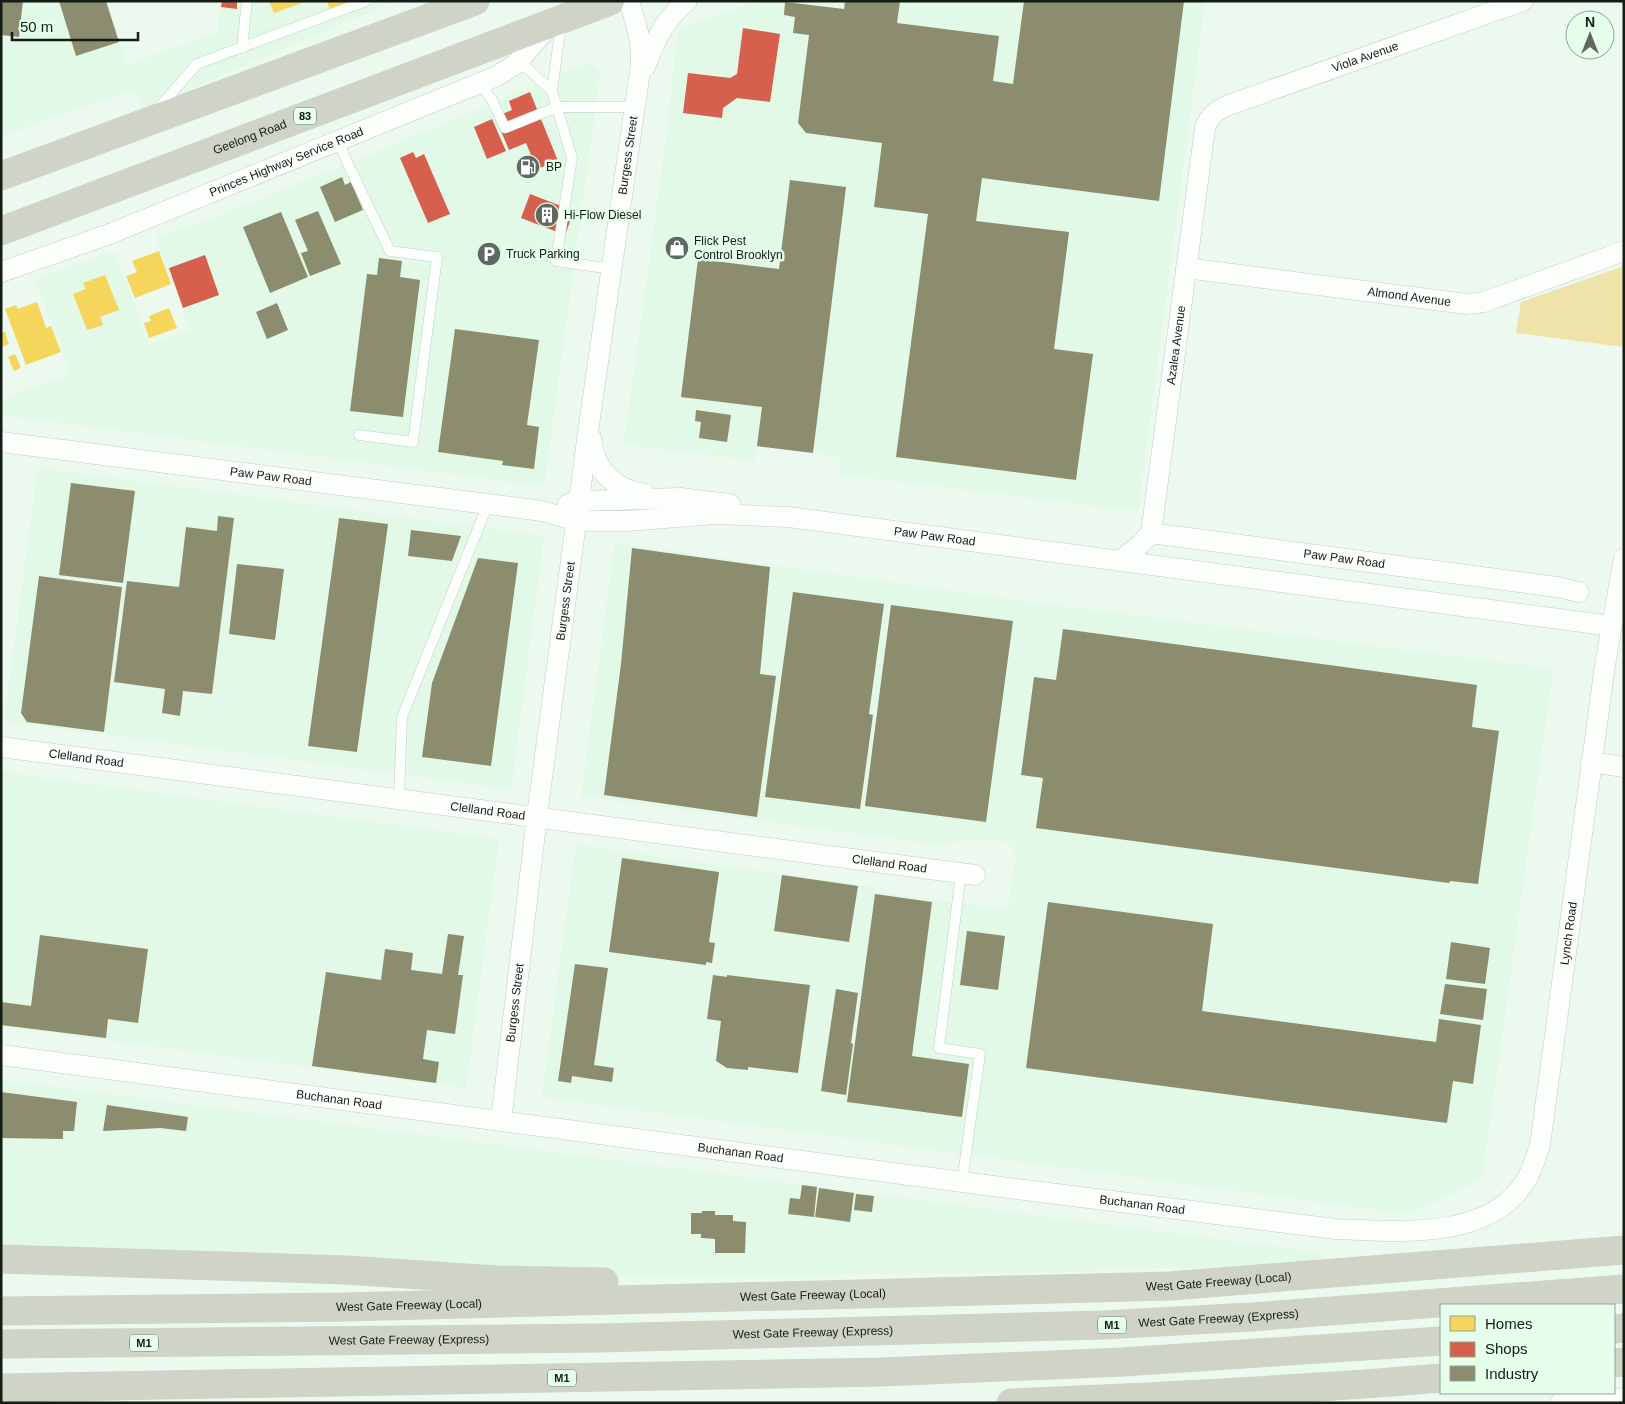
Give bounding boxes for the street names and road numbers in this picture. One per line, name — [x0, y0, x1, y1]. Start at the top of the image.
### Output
street label: Viola Avenue — [1330, 39, 1401, 75]
road number: 83 — [294, 108, 316, 124]
street label: Burgess Street — [615, 114, 641, 196]
street label: Geelong Road — [211, 117, 289, 157]
street label: Princes Highway Service Road — [207, 124, 365, 199]
street label: Almond Avenue — [1367, 284, 1452, 309]
street label: Azalea Avenue — [1164, 304, 1188, 386]
street label: Paw Paw Road — [229, 464, 312, 489]
street label: Paw Paw Road — [893, 524, 976, 549]
street label: Paw Paw Road — [1303, 546, 1386, 571]
street label: Burgess Street — [553, 560, 578, 641]
street label: Clelland Road — [48, 746, 125, 770]
street label: Clelland Road — [449, 799, 526, 823]
street label: Clelland Road — [851, 852, 928, 876]
street label: Lynch Road — [1557, 901, 1580, 966]
street label: Burgess Street — [503, 962, 527, 1043]
street label: Buchanan Road — [295, 1087, 383, 1112]
street label: Buchanan Road — [697, 1140, 784, 1165]
street label: Buchanan Road — [1099, 1192, 1186, 1217]
street label: West Gate Freeway (Local) — [1146, 1269, 1292, 1294]
street label: West Gate Freeway (Local) — [740, 1286, 886, 1304]
street label: West Gate Freeway (Local) — [336, 1297, 482, 1314]
street label: West Gate Freeway (Express) — [1138, 1306, 1299, 1330]
road number: M1 — [1098, 1316, 1126, 1334]
street label: West Gate Freeway (Express) — [732, 1323, 893, 1342]
street label: West Gate Freeway (Express) — [329, 1332, 489, 1348]
road number: M1 — [130, 1335, 158, 1352]
road number: M1 — [548, 1370, 576, 1386]

